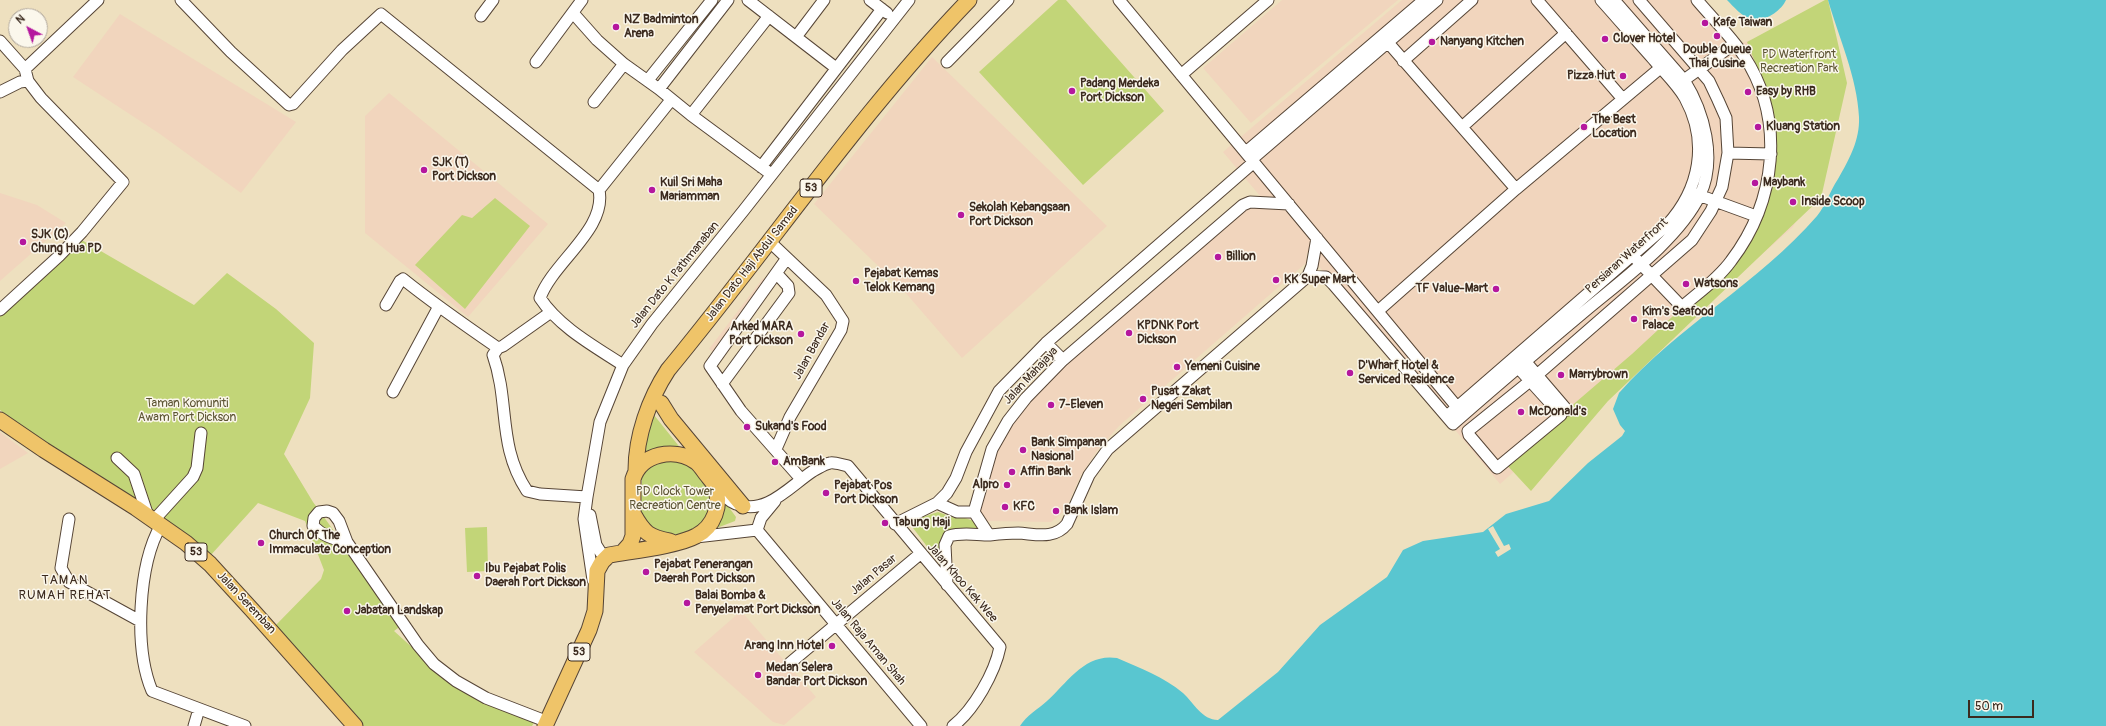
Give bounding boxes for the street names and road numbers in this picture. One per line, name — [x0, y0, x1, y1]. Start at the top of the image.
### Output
road number: 53 — [800, 179, 822, 197]
street label: Jalan Dato Haji Abdul Samad — [703, 204, 801, 324]
street label: Persiaran Waterfront — [1583, 215, 1671, 297]
street label: Jalan Dato K Pathmanaban — [627, 219, 723, 331]
street label: Jalan Bandar — [790, 320, 834, 382]
street label: Jalan Mahajaya — [1001, 344, 1061, 408]
street label: Jalan Khoo Kek Wee — [924, 541, 1000, 625]
road number: 53 — [185, 543, 207, 561]
street label: Jalan Pasar — [848, 552, 900, 598]
street label: Jalan Seremban — [213, 569, 279, 637]
street label: Jalan Raja Aman Shah — [827, 596, 909, 688]
road number: 53 — [568, 643, 590, 661]

